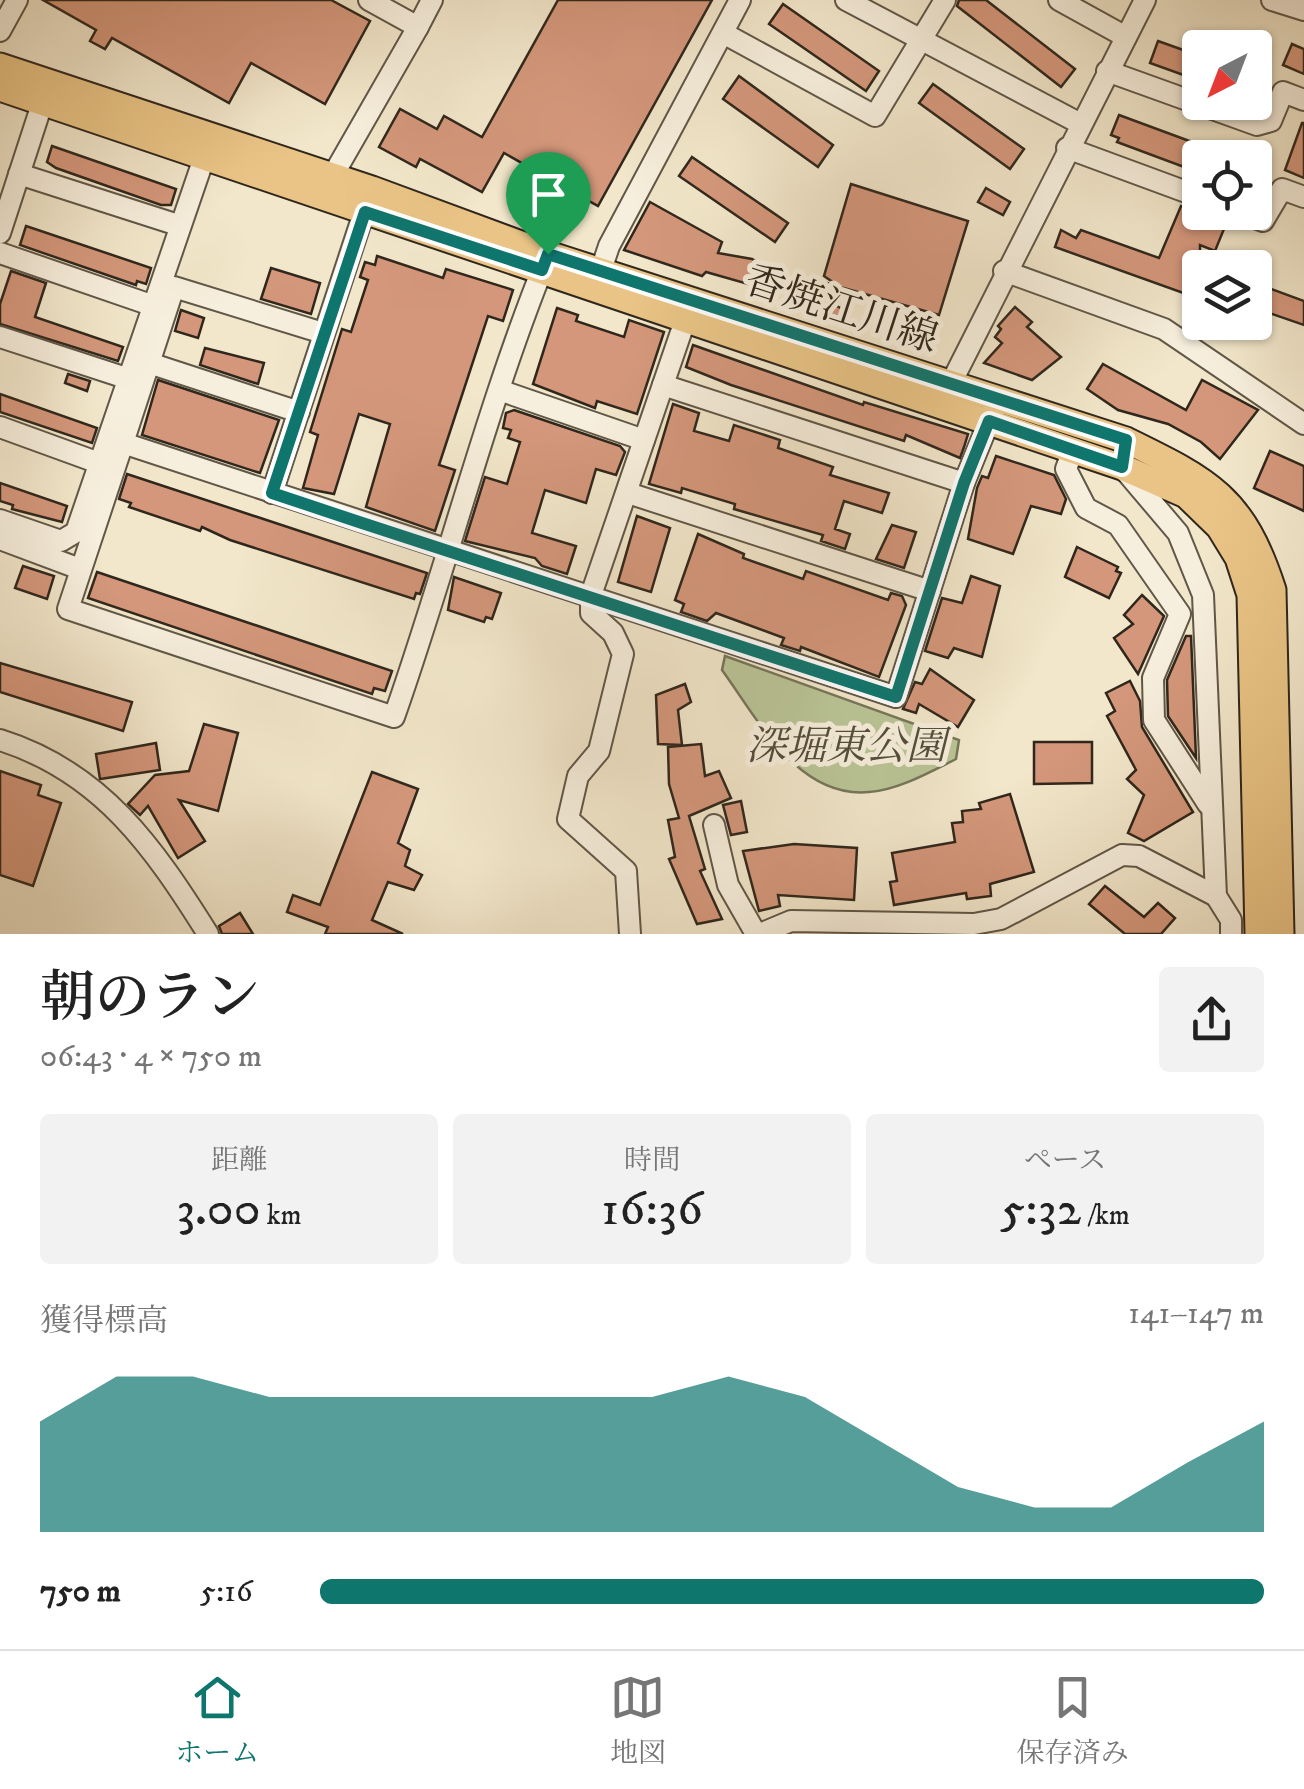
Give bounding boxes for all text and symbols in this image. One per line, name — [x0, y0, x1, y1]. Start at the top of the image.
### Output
north arrow — [1182, 30, 1272, 120]
map controls — [1182, 30, 1272, 340]
button: locate — [1182, 140, 1272, 230]
pin — [506, 152, 591, 255]
icon: arrive — [521, 167, 576, 222]
button: layers — [1182, 250, 1272, 340]
street label: 香焼江川線 — [738, 256, 944, 366]
park label: 深堀東公園 — [746, 723, 952, 773]
text: 朝のラン — [40, 965, 260, 1034]
button: share — [1159, 967, 1264, 1072]
text: 06:43 · 4 × 750 m — [40, 1037, 262, 1077]
text: 距離 — [211, 1143, 267, 1178]
text: 時間 — [624, 1143, 680, 1178]
text: ペース — [1024, 1143, 1106, 1178]
text: 3.00 — [176, 1178, 261, 1241]
text: 16:36 — [601, 1178, 703, 1241]
text: 5:32 — [1000, 1178, 1081, 1241]
text: km — [261, 1198, 302, 1233]
text: /km — [1081, 1198, 1130, 1233]
text: 141–147 m — [1128, 1294, 1264, 1334]
text: 獲得標高 — [40, 1302, 168, 1342]
text: 750 m — [40, 1572, 121, 1612]
text: 5:16 — [200, 1572, 253, 1612]
tab: ホーム — [175, 1670, 259, 1771]
tab: 地図 — [610, 1670, 666, 1771]
tab: 保存済み — [1017, 1670, 1129, 1771]

